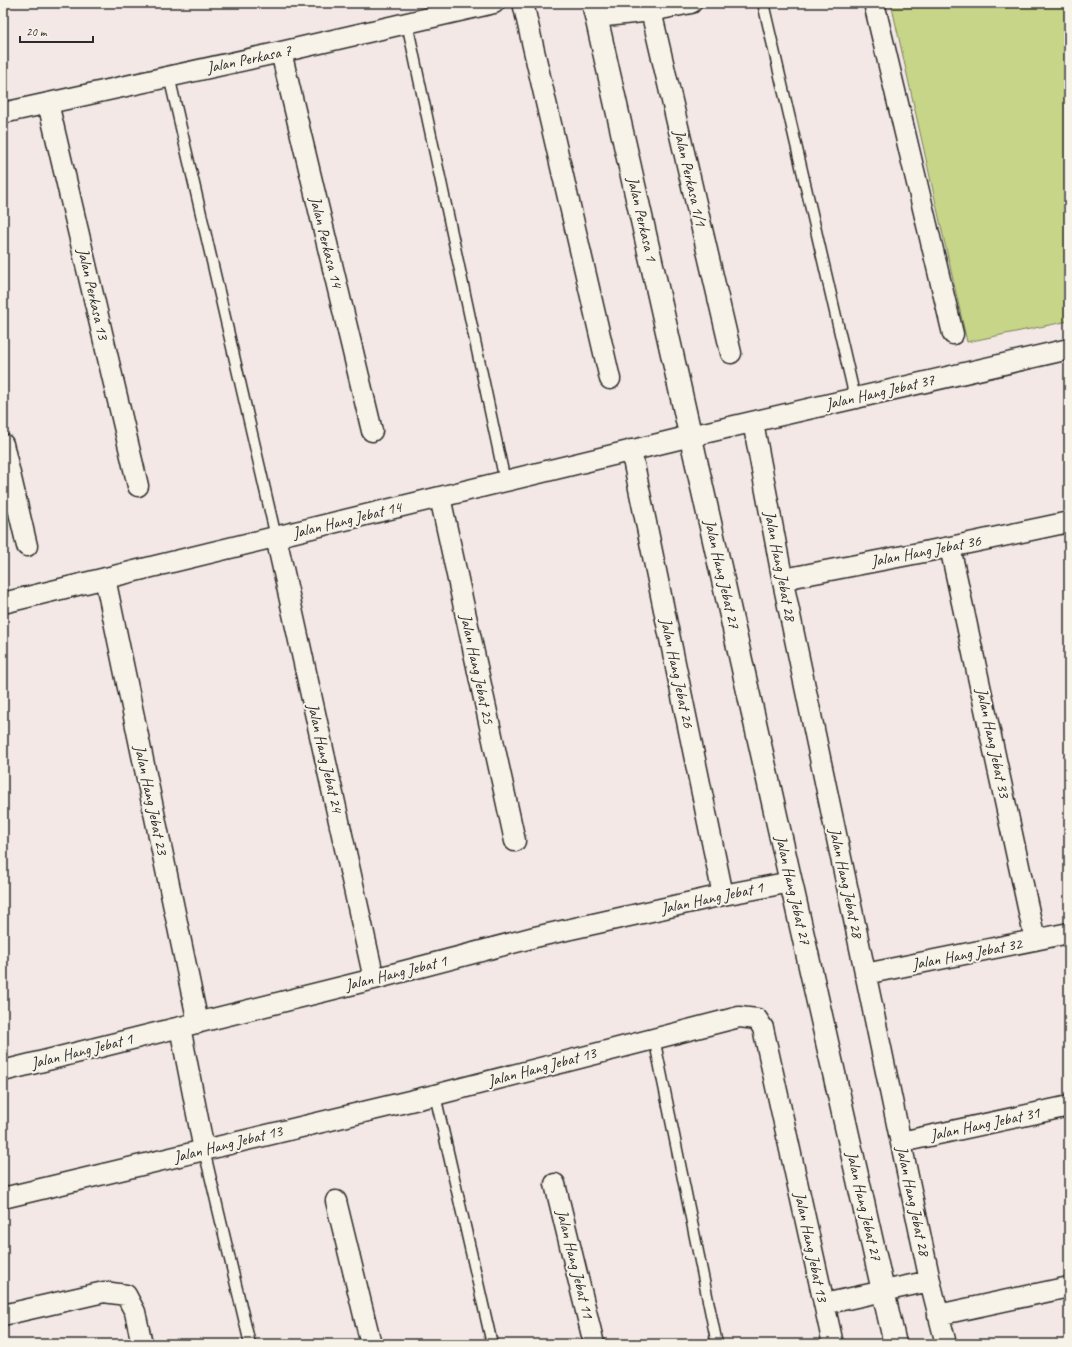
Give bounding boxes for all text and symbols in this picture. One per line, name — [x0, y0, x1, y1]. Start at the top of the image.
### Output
scale bar — [20, 18, 93, 44]
text: 20 m — [26, 24, 48, 40]
street label: Jalan Perkasa 7 — [204, 40, 294, 78]
street label: Jalan Perkasa 1/1 — [669, 127, 711, 229]
street label: Jalan Perkasa 1 — [622, 174, 662, 264]
street label: Jalan Perkasa 14 — [305, 193, 347, 291]
street label: Jalan Perkasa 13 — [73, 245, 114, 343]
street label: Jalan Hang Jebat 37 — [823, 370, 937, 414]
street label: Jalan Hang Jebat 14 — [290, 496, 405, 543]
street label: Jalan Hang Jebat 28 — [759, 508, 801, 624]
street label: Jalan Hang Jebat 27 — [700, 517, 744, 631]
street label: Jalan Hang Jebat 36 — [868, 530, 983, 572]
street label: Jalan Hang Jebat 25 — [455, 612, 499, 726]
street label: Jalan Hang Jebat 26 — [655, 616, 699, 730]
street label: Jalan Hang Jebat 33 — [971, 686, 1015, 801]
street label: Jalan Hang Jebat 24 — [303, 701, 348, 816]
street label: Jalan Hang Jebat 23 — [129, 743, 173, 858]
street label: Jalan Hang Jebat 28 — [824, 826, 868, 941]
street label: Jalan Hang Jebat 27 — [771, 833, 815, 947]
street label: Jalan Hang Jebat 1 — [658, 877, 766, 919]
street label: Jalan Hang Jebat 32 — [909, 933, 1025, 975]
street label: Jalan Hang Jebat 1 — [342, 951, 450, 996]
street label: Jalan Hang Jebat 1 — [28, 1029, 136, 1074]
street label: Jalan Hang Jebat 13 — [485, 1042, 600, 1091]
street label: Jalan Hang Jebat 31 — [928, 1102, 1042, 1146]
street label: Jalan Hang Jebat 13 — [171, 1120, 286, 1167]
street label: Jalan Hang Jebat 28 — [891, 1144, 935, 1259]
street label: Jalan Hang Jebat 27 — [842, 1149, 886, 1263]
street label: Jalan Hang Jebat 13 — [789, 1190, 833, 1305]
street label: Jalan Hang Jebat 11 — [552, 1207, 598, 1321]

